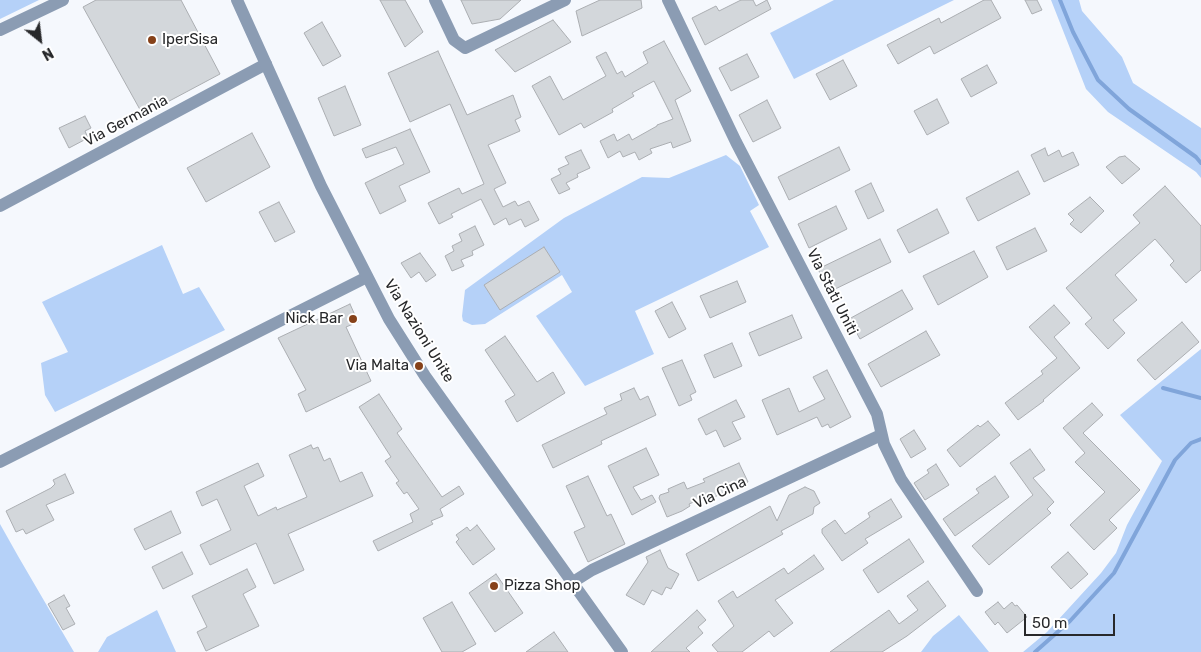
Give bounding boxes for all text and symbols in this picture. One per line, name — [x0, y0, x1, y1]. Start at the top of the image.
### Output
north arrow — [15, 15, 65, 65]
place label: IperSisa — [162, 31, 218, 49]
marker: IperSisa — [146, 34, 158, 46]
text: N — [39, 44, 56, 63]
street label: Via Germania — [81, 91, 171, 151]
street label: Via Stati Uniti — [802, 246, 862, 338]
street label: Via Nazioni Unite — [380, 276, 458, 386]
place label: Nick Bar — [285, 310, 343, 328]
marker: Nick Bar — [347, 313, 359, 325]
place label: Via Malta — [346, 357, 409, 375]
marker: Via Malta — [413, 360, 425, 372]
street label: Via Cina — [691, 473, 749, 513]
place label: Pizza Shop — [504, 577, 580, 595]
marker: Pizza Shop — [488, 580, 500, 592]
scale bar — [1026, 604, 1117, 636]
text: 50 m — [1032, 614, 1067, 632]

